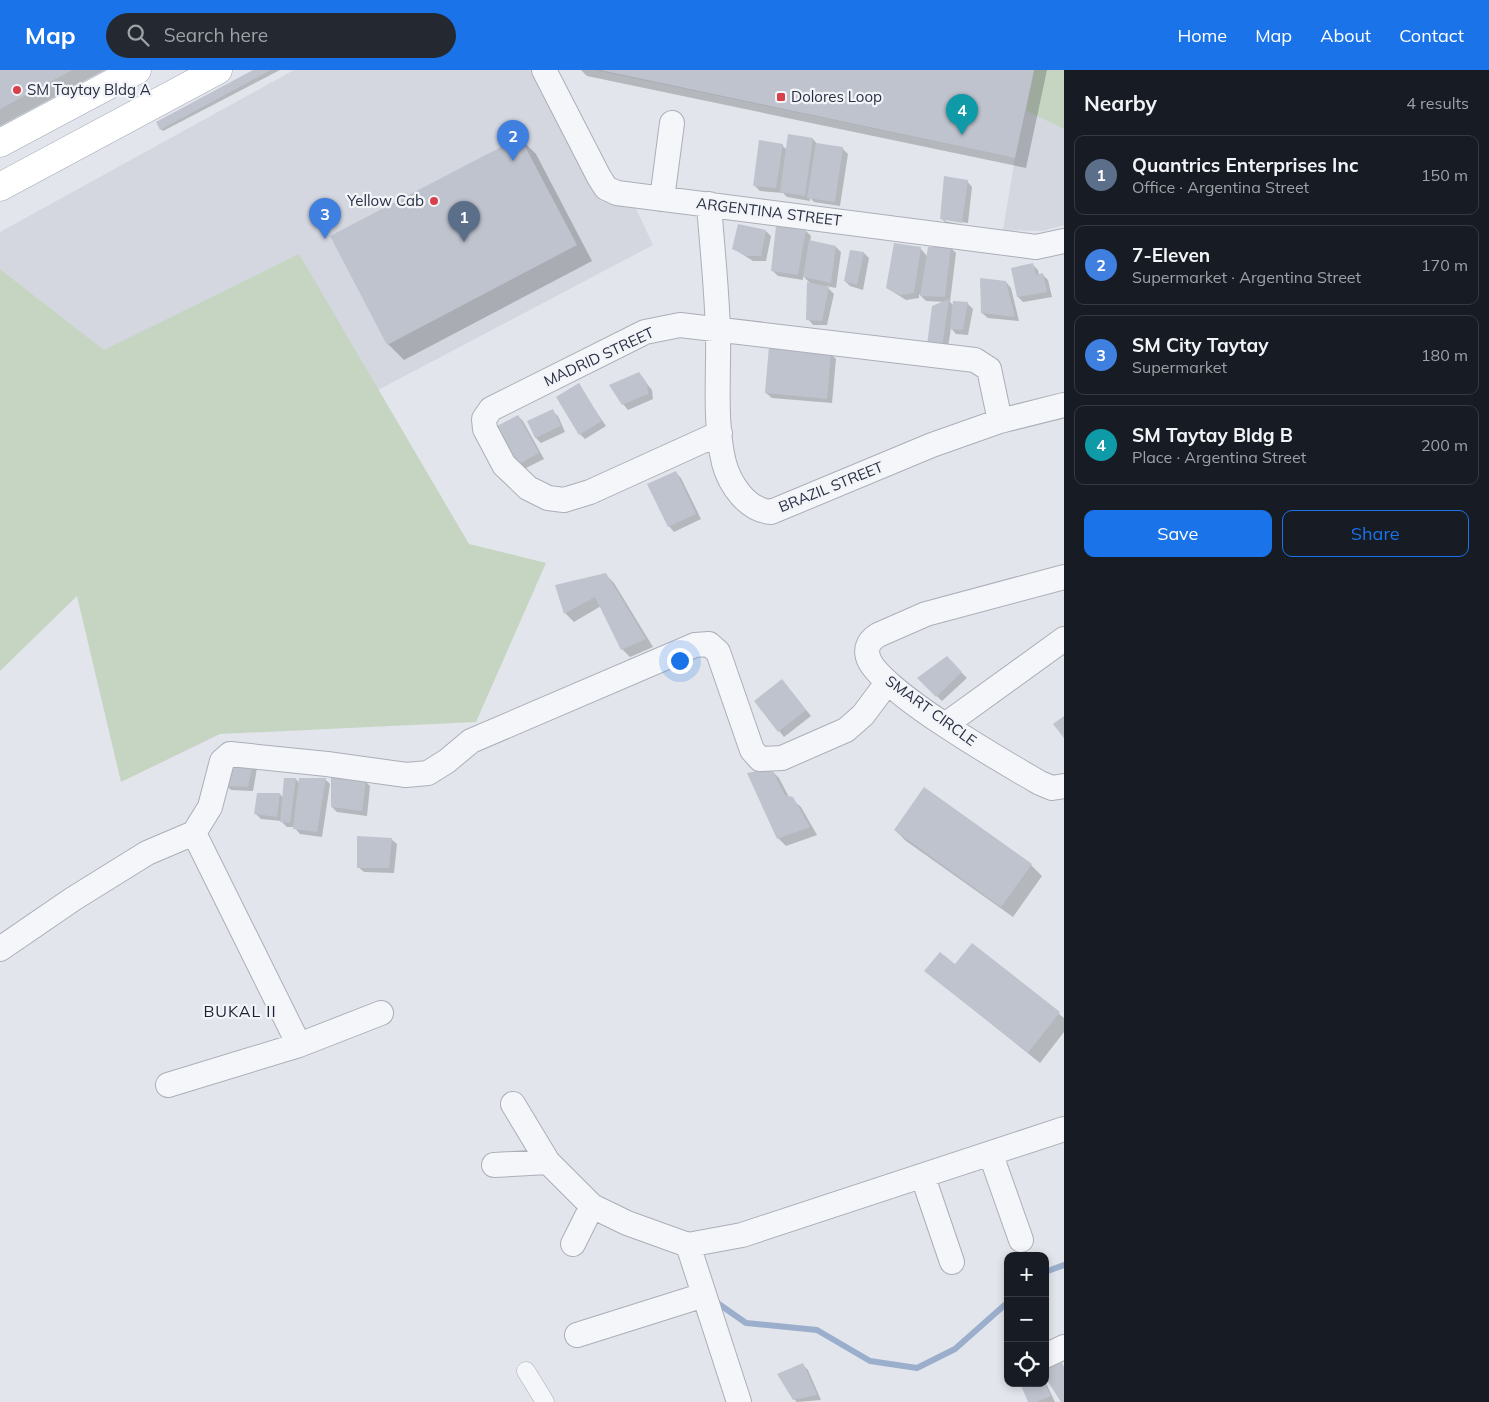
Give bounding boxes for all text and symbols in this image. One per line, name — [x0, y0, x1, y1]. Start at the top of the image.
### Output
search box — [106, 13, 456, 58]
text: Map — [25, 20, 76, 50]
icon: search — [124, 21, 152, 49]
text: Search here — [164, 23, 268, 47]
text: Home — [1177, 24, 1227, 47]
text: Map — [1255, 24, 1292, 47]
text: About — [1320, 24, 1371, 47]
text: Contact — [1399, 24, 1464, 47]
place label: SM Taytay Bldg A — [27, 80, 151, 99]
marker: SM Taytay Bldg A — [11, 84, 23, 96]
place label: Dolores Loop — [791, 87, 882, 106]
text: Nearby — [1084, 90, 1157, 116]
marker: Dolores Loop — [775, 91, 787, 103]
text: 4 results — [1406, 93, 1469, 113]
pin: 4 — [946, 94, 978, 135]
pin: 2 — [497, 120, 529, 161]
text: Quantrics Enterprises Inc — [1132, 153, 1358, 177]
text: 1 — [1096, 165, 1106, 185]
text: 150 m — [1421, 165, 1468, 185]
text: Office · Argentina Street — [1132, 177, 1309, 197]
place label: Yellow Cab — [346, 191, 424, 210]
street label: ARGENTINA STREET — [695, 193, 843, 230]
marker: Yellow Cab — [428, 195, 440, 207]
pin: 3 — [309, 198, 341, 239]
pin: 1 — [448, 201, 480, 242]
text: 7-Eleven — [1132, 243, 1210, 267]
text: 2 — [1096, 255, 1106, 275]
text: 170 m — [1421, 255, 1468, 275]
text: Supermarket · Argentina Street — [1132, 267, 1361, 287]
street label: MADRID STREET — [541, 323, 657, 390]
text: SM City Taytay — [1132, 333, 1269, 357]
text: 3 — [1096, 345, 1106, 365]
text: 180 m — [1421, 345, 1468, 365]
text: Supermarket — [1132, 357, 1227, 377]
text: SM Taytay Bldg B — [1132, 423, 1293, 447]
text: 4 — [1096, 435, 1106, 455]
text: 200 m — [1421, 435, 1468, 455]
text: Place · Argentina Street — [1132, 447, 1306, 467]
street label: BRAZIL STREET — [776, 457, 886, 516]
button: Save — [1084, 510, 1272, 557]
button: Share — [1282, 510, 1469, 557]
your location — [667, 648, 693, 674]
street label: SMART CIRCLE — [882, 671, 981, 750]
district label: BUKAL II — [203, 1001, 277, 1021]
map controls — [1004, 1252, 1049, 1387]
button: + — [1004, 1252, 1049, 1297]
button: − — [1004, 1297, 1049, 1342]
button: locate — [1004, 1342, 1049, 1387]

